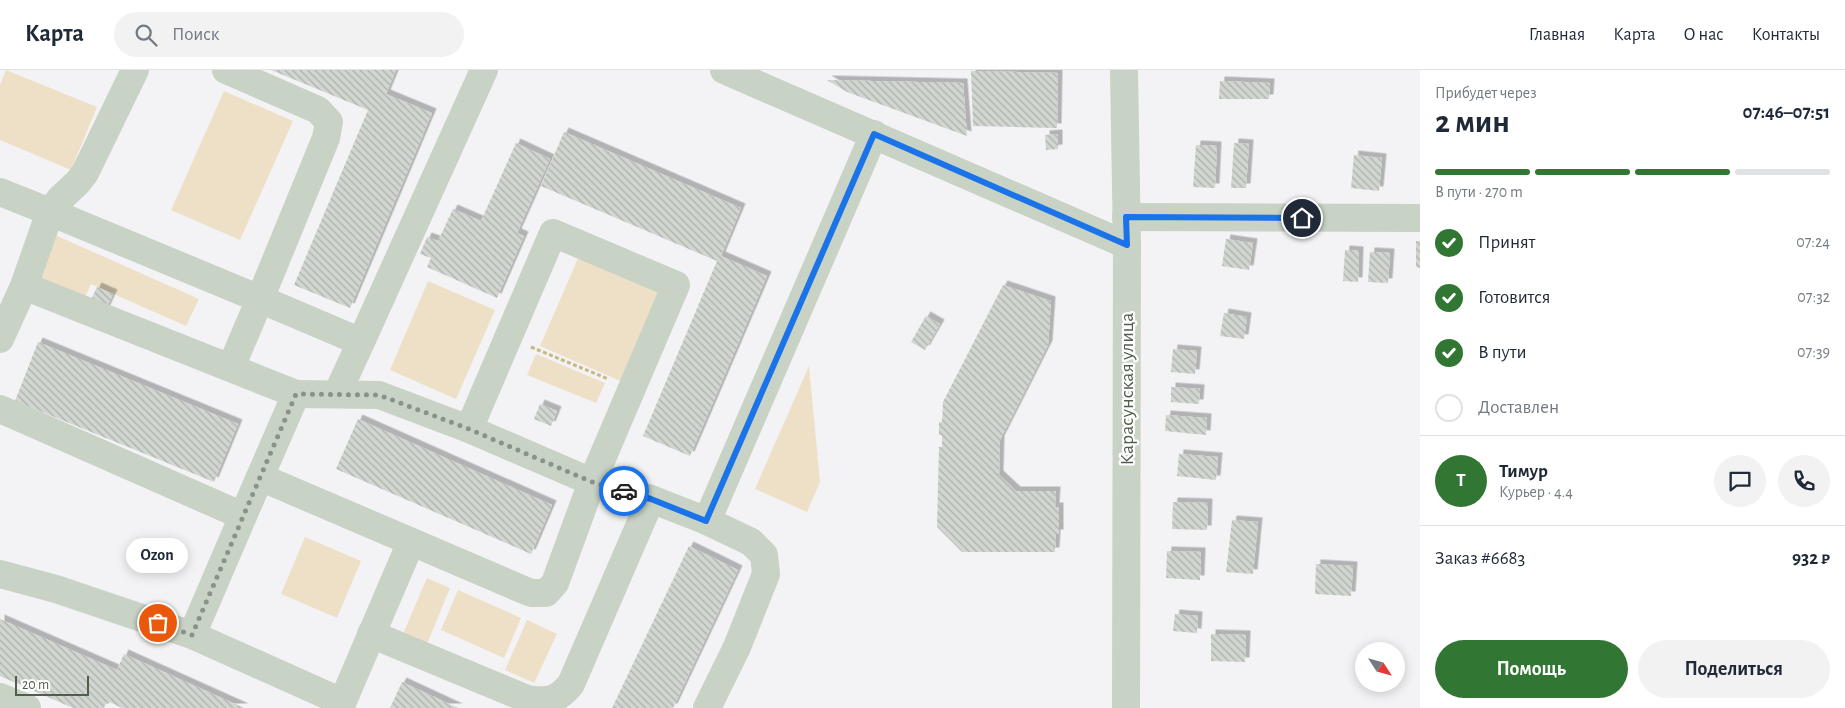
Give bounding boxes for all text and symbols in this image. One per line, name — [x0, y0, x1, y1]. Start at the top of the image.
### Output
search box — [114, 12, 464, 57]
icon: search — [132, 21, 160, 49]
text: Карта — [25, 22, 84, 46]
text: Поиск — [172, 25, 219, 44]
text: Главная — [1529, 26, 1585, 44]
text: Карта — [1613, 26, 1655, 44]
text: О нас — [1683, 26, 1724, 44]
text: Контакты — [1752, 26, 1820, 44]
text: Прибудет через — [1435, 85, 1537, 101]
text: 07:46–07:51 — [1743, 103, 1830, 122]
text: 2 мин — [1435, 106, 1510, 138]
text: В пути · 270 m — [1435, 184, 1523, 200]
pin — [1281, 197, 1323, 239]
icon: home — [1288, 204, 1316, 232]
icon: check — [1435, 229, 1463, 257]
text: Принят — [1478, 233, 1535, 252]
text: 07:24 — [1796, 234, 1830, 250]
icon: check — [1435, 284, 1463, 312]
text: Готовится — [1478, 288, 1551, 307]
text: 07:32 — [1797, 289, 1830, 305]
street label: Карасунская улица — [1117, 312, 1137, 466]
icon: check — [1435, 339, 1463, 367]
text: В пути — [1478, 343, 1527, 362]
text: 07:39 — [1797, 344, 1830, 360]
text: Доставлен — [1478, 398, 1559, 417]
button: chat — [1714, 455, 1766, 507]
button: phone — [1778, 455, 1830, 507]
text: Тимур — [1499, 462, 1548, 481]
courier — [599, 466, 649, 516]
text: Т — [1456, 471, 1466, 490]
icon: car — [610, 477, 638, 505]
text: Курьер · 4.4 — [1499, 484, 1573, 500]
callout: Ozon — [127, 538, 189, 573]
text: Ozon — [140, 547, 174, 563]
text: Заказ #6683 — [1435, 549, 1525, 568]
text: 932 ₽ — [1792, 549, 1830, 568]
pin — [137, 602, 179, 644]
icon: bag — [144, 609, 172, 637]
button: Помощь — [1435, 640, 1628, 698]
button: Поделиться — [1638, 640, 1830, 698]
north arrow — [1355, 642, 1405, 692]
map controls — [1355, 642, 1405, 692]
scale bar — [15, 673, 89, 696]
text: 20 m — [22, 678, 49, 692]

